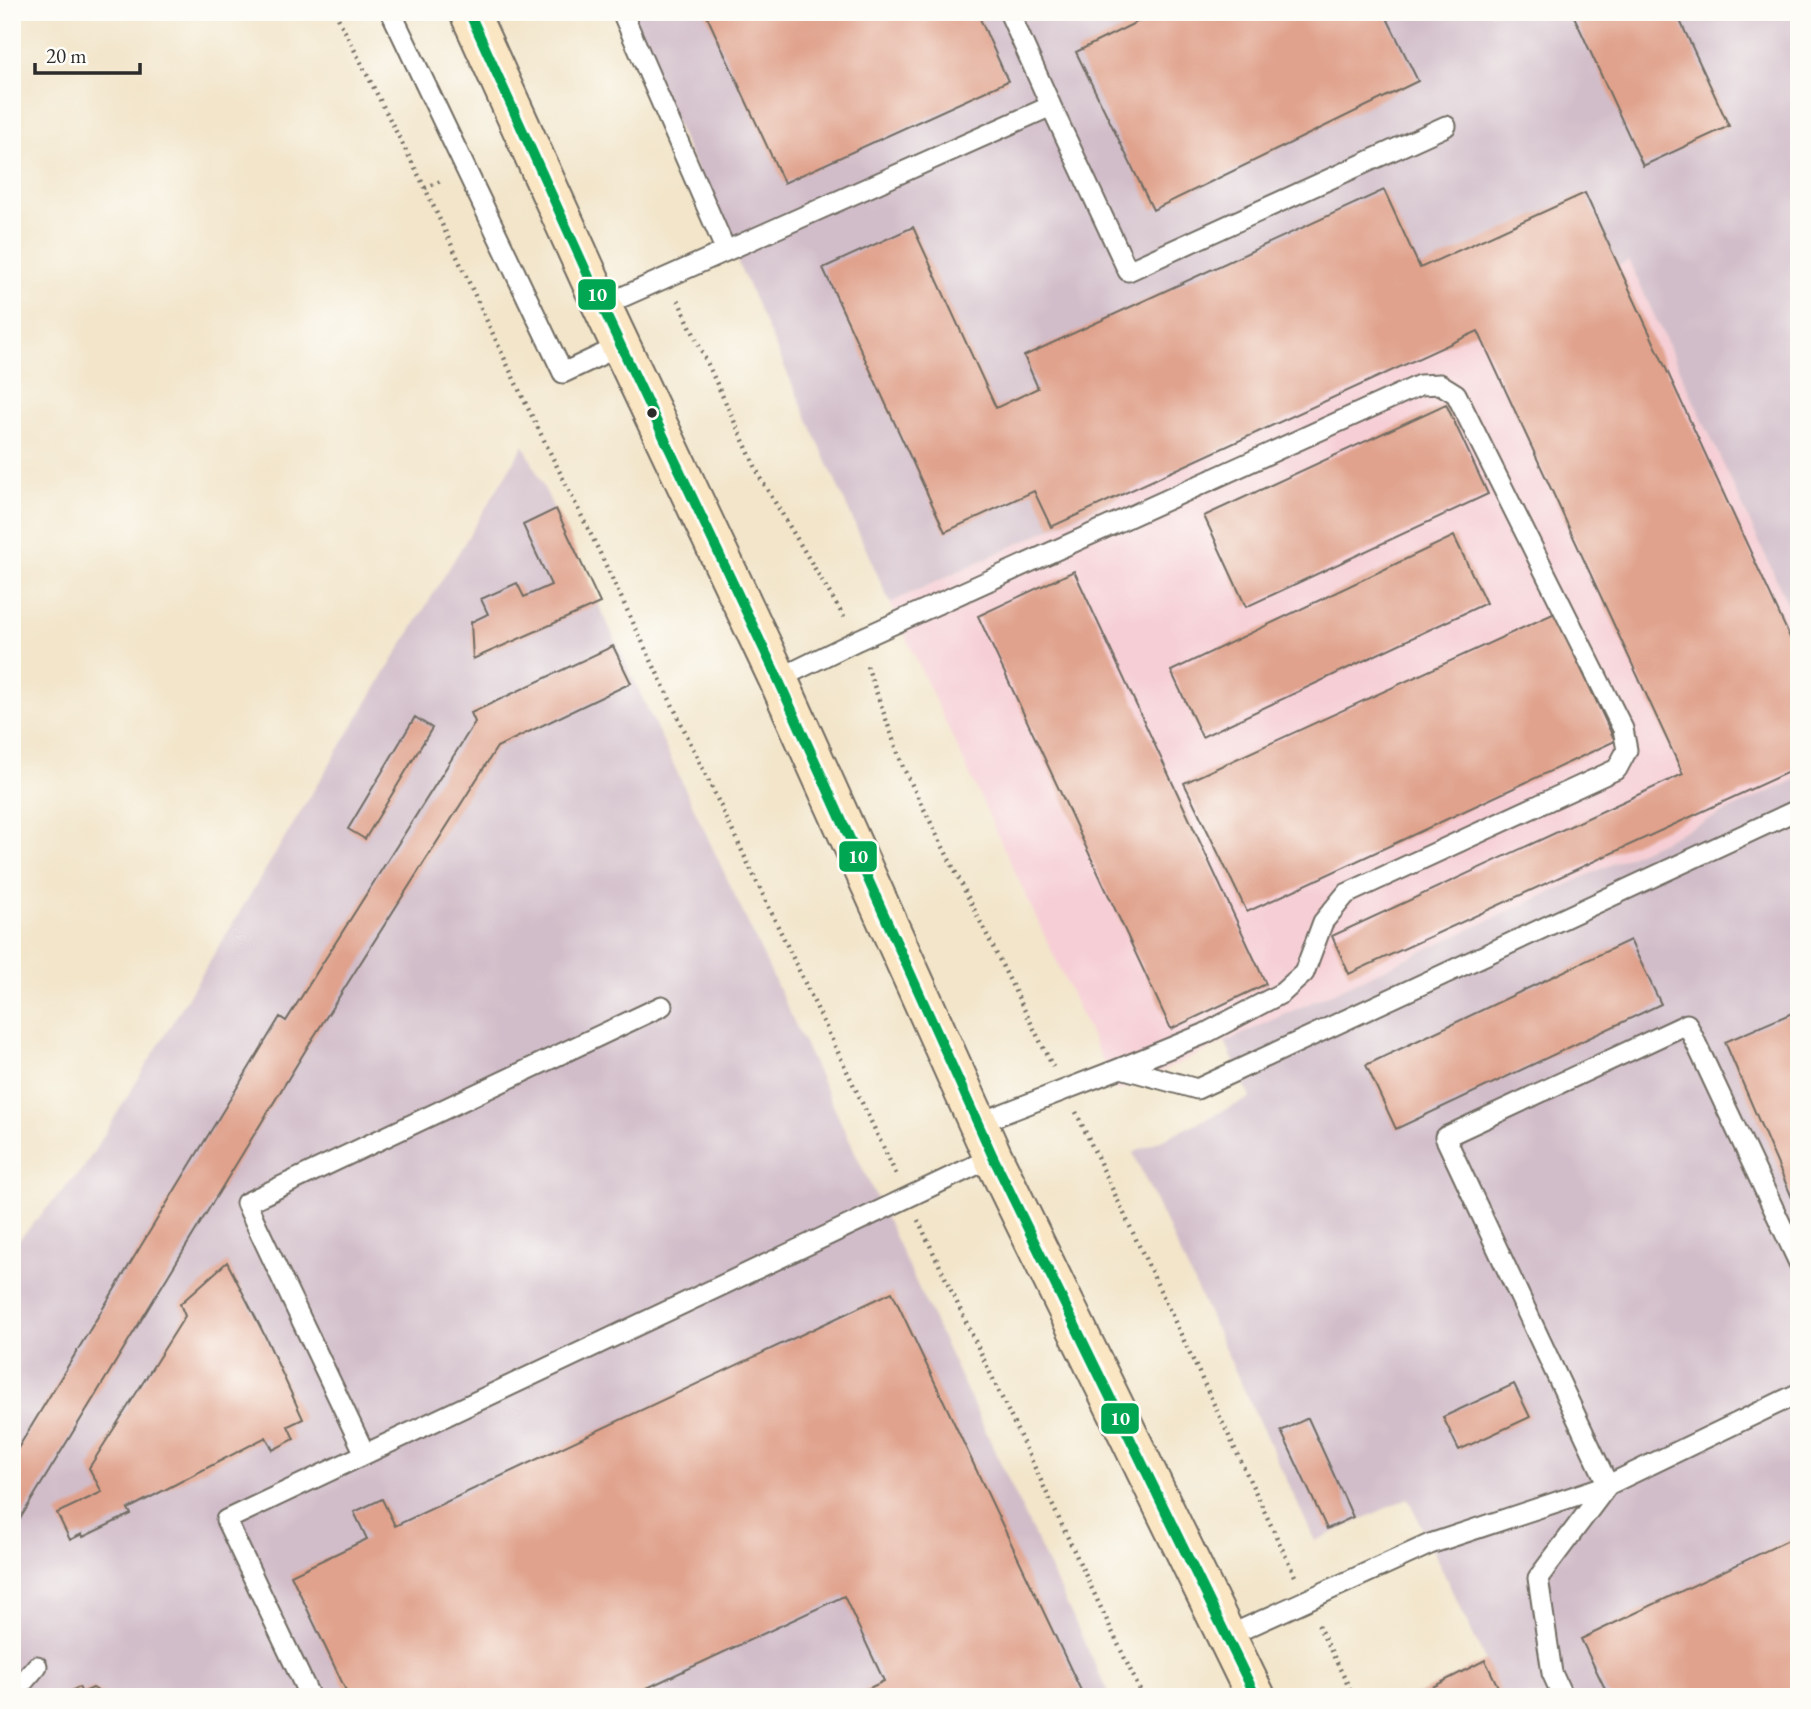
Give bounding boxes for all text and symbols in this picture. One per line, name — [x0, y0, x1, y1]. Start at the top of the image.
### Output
scale bar — [35, 32, 140, 76]
text: 20 m — [46, 42, 87, 69]
line badge: 10 — [577, 278, 617, 311]
text: 10 — [587, 282, 607, 307]
unlabelled marker — [645, 406, 659, 420]
line badge: 10 — [838, 840, 878, 873]
text: 10 — [848, 844, 868, 869]
line badge: 10 — [1100, 1402, 1140, 1435]
text: 10 — [1110, 1406, 1130, 1431]

